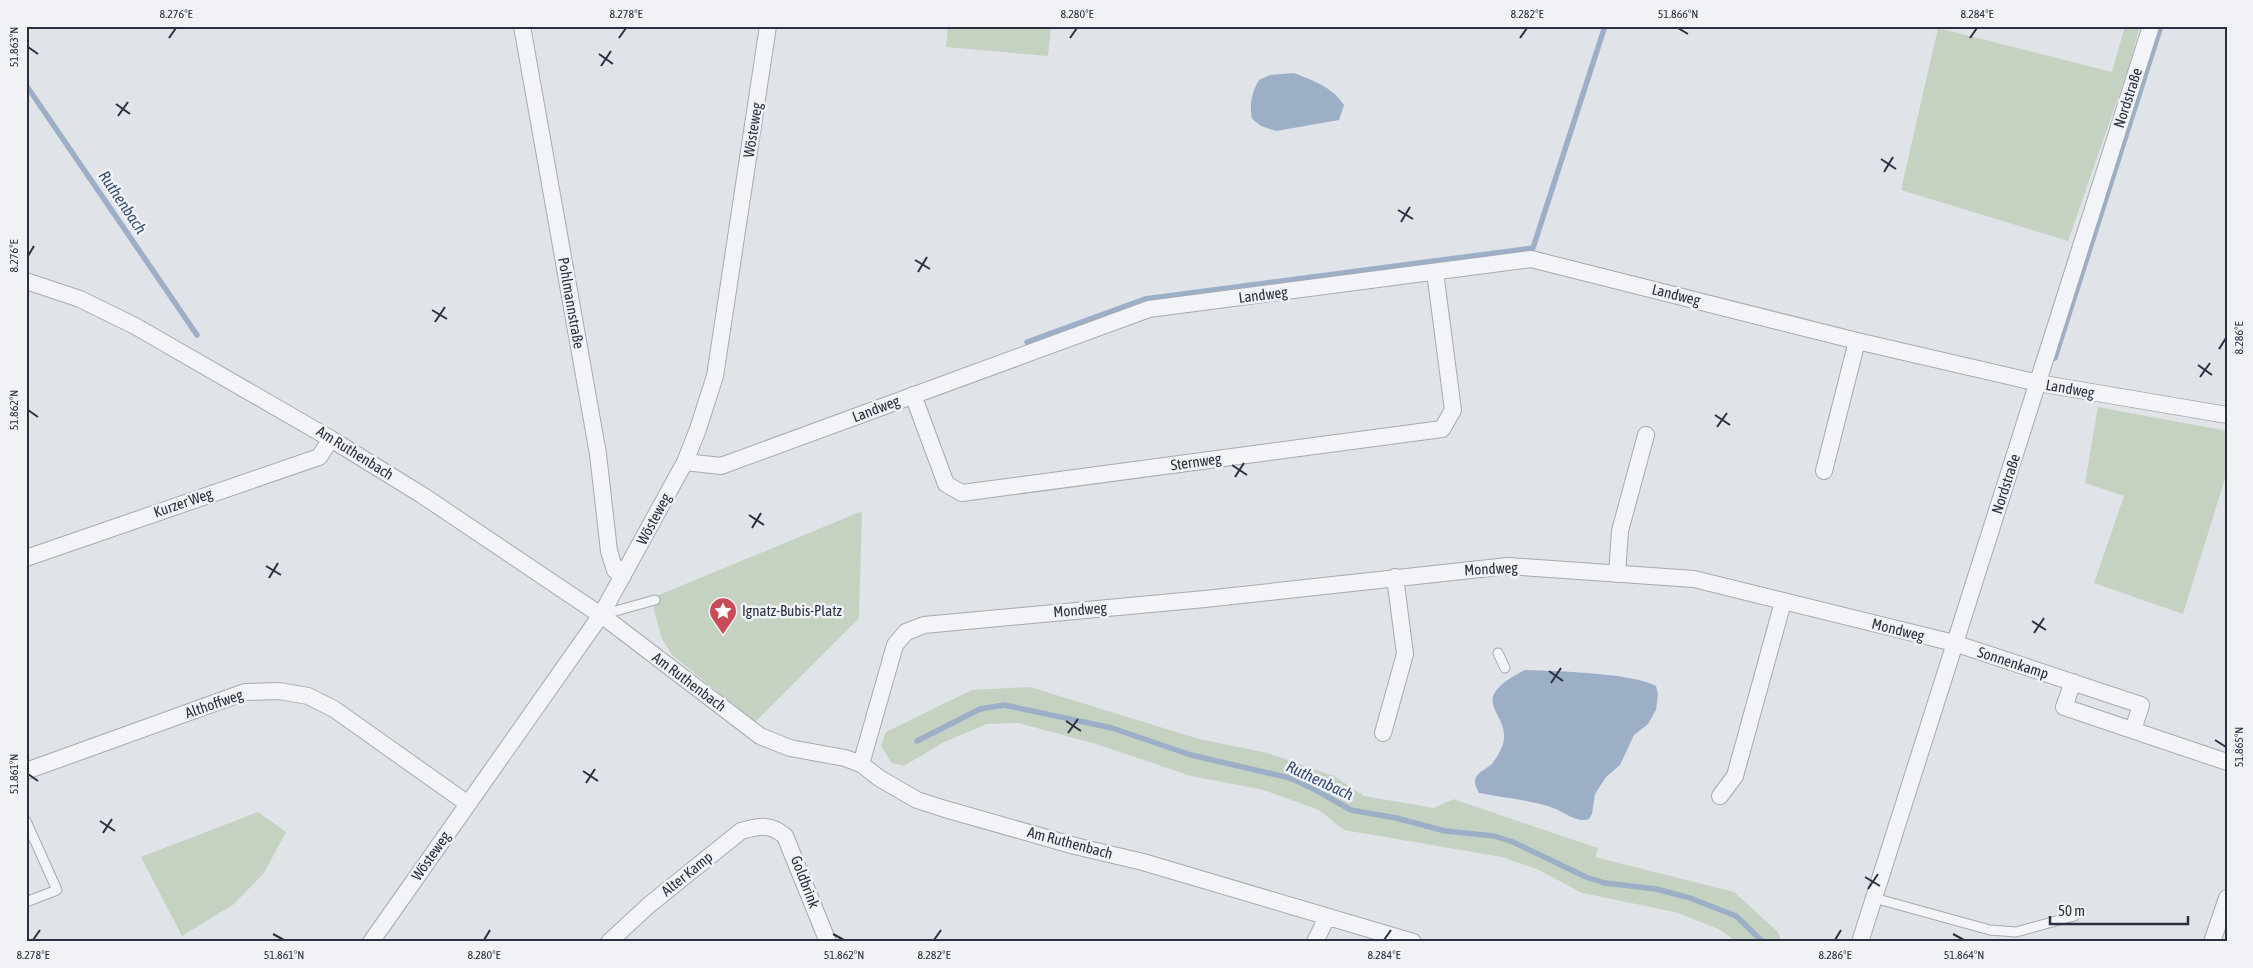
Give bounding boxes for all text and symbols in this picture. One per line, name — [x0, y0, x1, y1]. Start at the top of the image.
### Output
text: 8.276°E — [159, 7, 193, 21]
text: 8.278°E — [609, 7, 643, 21]
text: 8.280°E — [1060, 7, 1094, 21]
text: 8.282°E — [1510, 7, 1544, 21]
text: 51.866°N — [1658, 7, 1698, 21]
text: 8.284°E — [1960, 7, 1994, 21]
text: 51.863°N — [7, 27, 21, 67]
street label: Nordstraße — [2110, 66, 2145, 130]
street label: Wösteweg — [740, 101, 765, 159]
water label: Ruthenbach — [95, 167, 151, 237]
text: 8.276°E — [7, 239, 21, 273]
street label: Pohlmannstraße — [555, 256, 588, 350]
street label: Landweg — [1650, 280, 1703, 309]
street label: Landweg — [1237, 283, 1289, 306]
text: 8.286°E — [2232, 321, 2246, 355]
street label: Landweg — [2044, 376, 2096, 401]
text: 51.862°N — [7, 390, 21, 430]
street label: Landweg — [850, 392, 902, 425]
street label: Am Ruthenbach — [314, 422, 397, 483]
street label: Sternweg — [1169, 449, 1223, 473]
street label: Nordstraße — [1988, 452, 2023, 516]
street label: Kurzer Weg — [151, 484, 215, 521]
street label: Wösteweg — [633, 490, 674, 547]
street label: Mondweg — [1464, 559, 1519, 578]
place icon: Ignatz-Bubis-Platz — [708, 596, 738, 635]
street label: Mondweg — [1053, 599, 1108, 620]
place label: Ignatz-Bubis-Platz — [742, 602, 843, 619]
street label: Mondweg — [1870, 615, 1927, 644]
street label: Sonnenkamp — [1976, 643, 2051, 682]
street label: Am Ruthenbach — [649, 648, 729, 715]
street label: Althoffweg — [183, 686, 246, 721]
text: 51.865°N — [2232, 727, 2246, 767]
text: 51.861°N — [7, 754, 21, 794]
water label: Ruthenbach — [1284, 757, 1357, 803]
street label: Am Ruthenbach — [1026, 823, 1115, 862]
street label: Wösteweg — [408, 828, 454, 883]
street label: Alter Kamp — [658, 848, 716, 899]
street label: Goldbrink — [788, 853, 823, 911]
scale bar — [2050, 893, 2188, 925]
text: 50 m — [2058, 902, 2085, 919]
text: 8.278°E — [16, 948, 50, 962]
text: 51.861°N — [264, 948, 304, 962]
text: 8.280°E — [467, 948, 501, 962]
text: 51.862°N — [824, 948, 864, 962]
text: 8.282°E — [917, 948, 951, 962]
text: 8.284°E — [1367, 948, 1401, 962]
text: 8.286°E — [1818, 948, 1852, 962]
text: 51.864°N — [1944, 948, 1984, 962]

